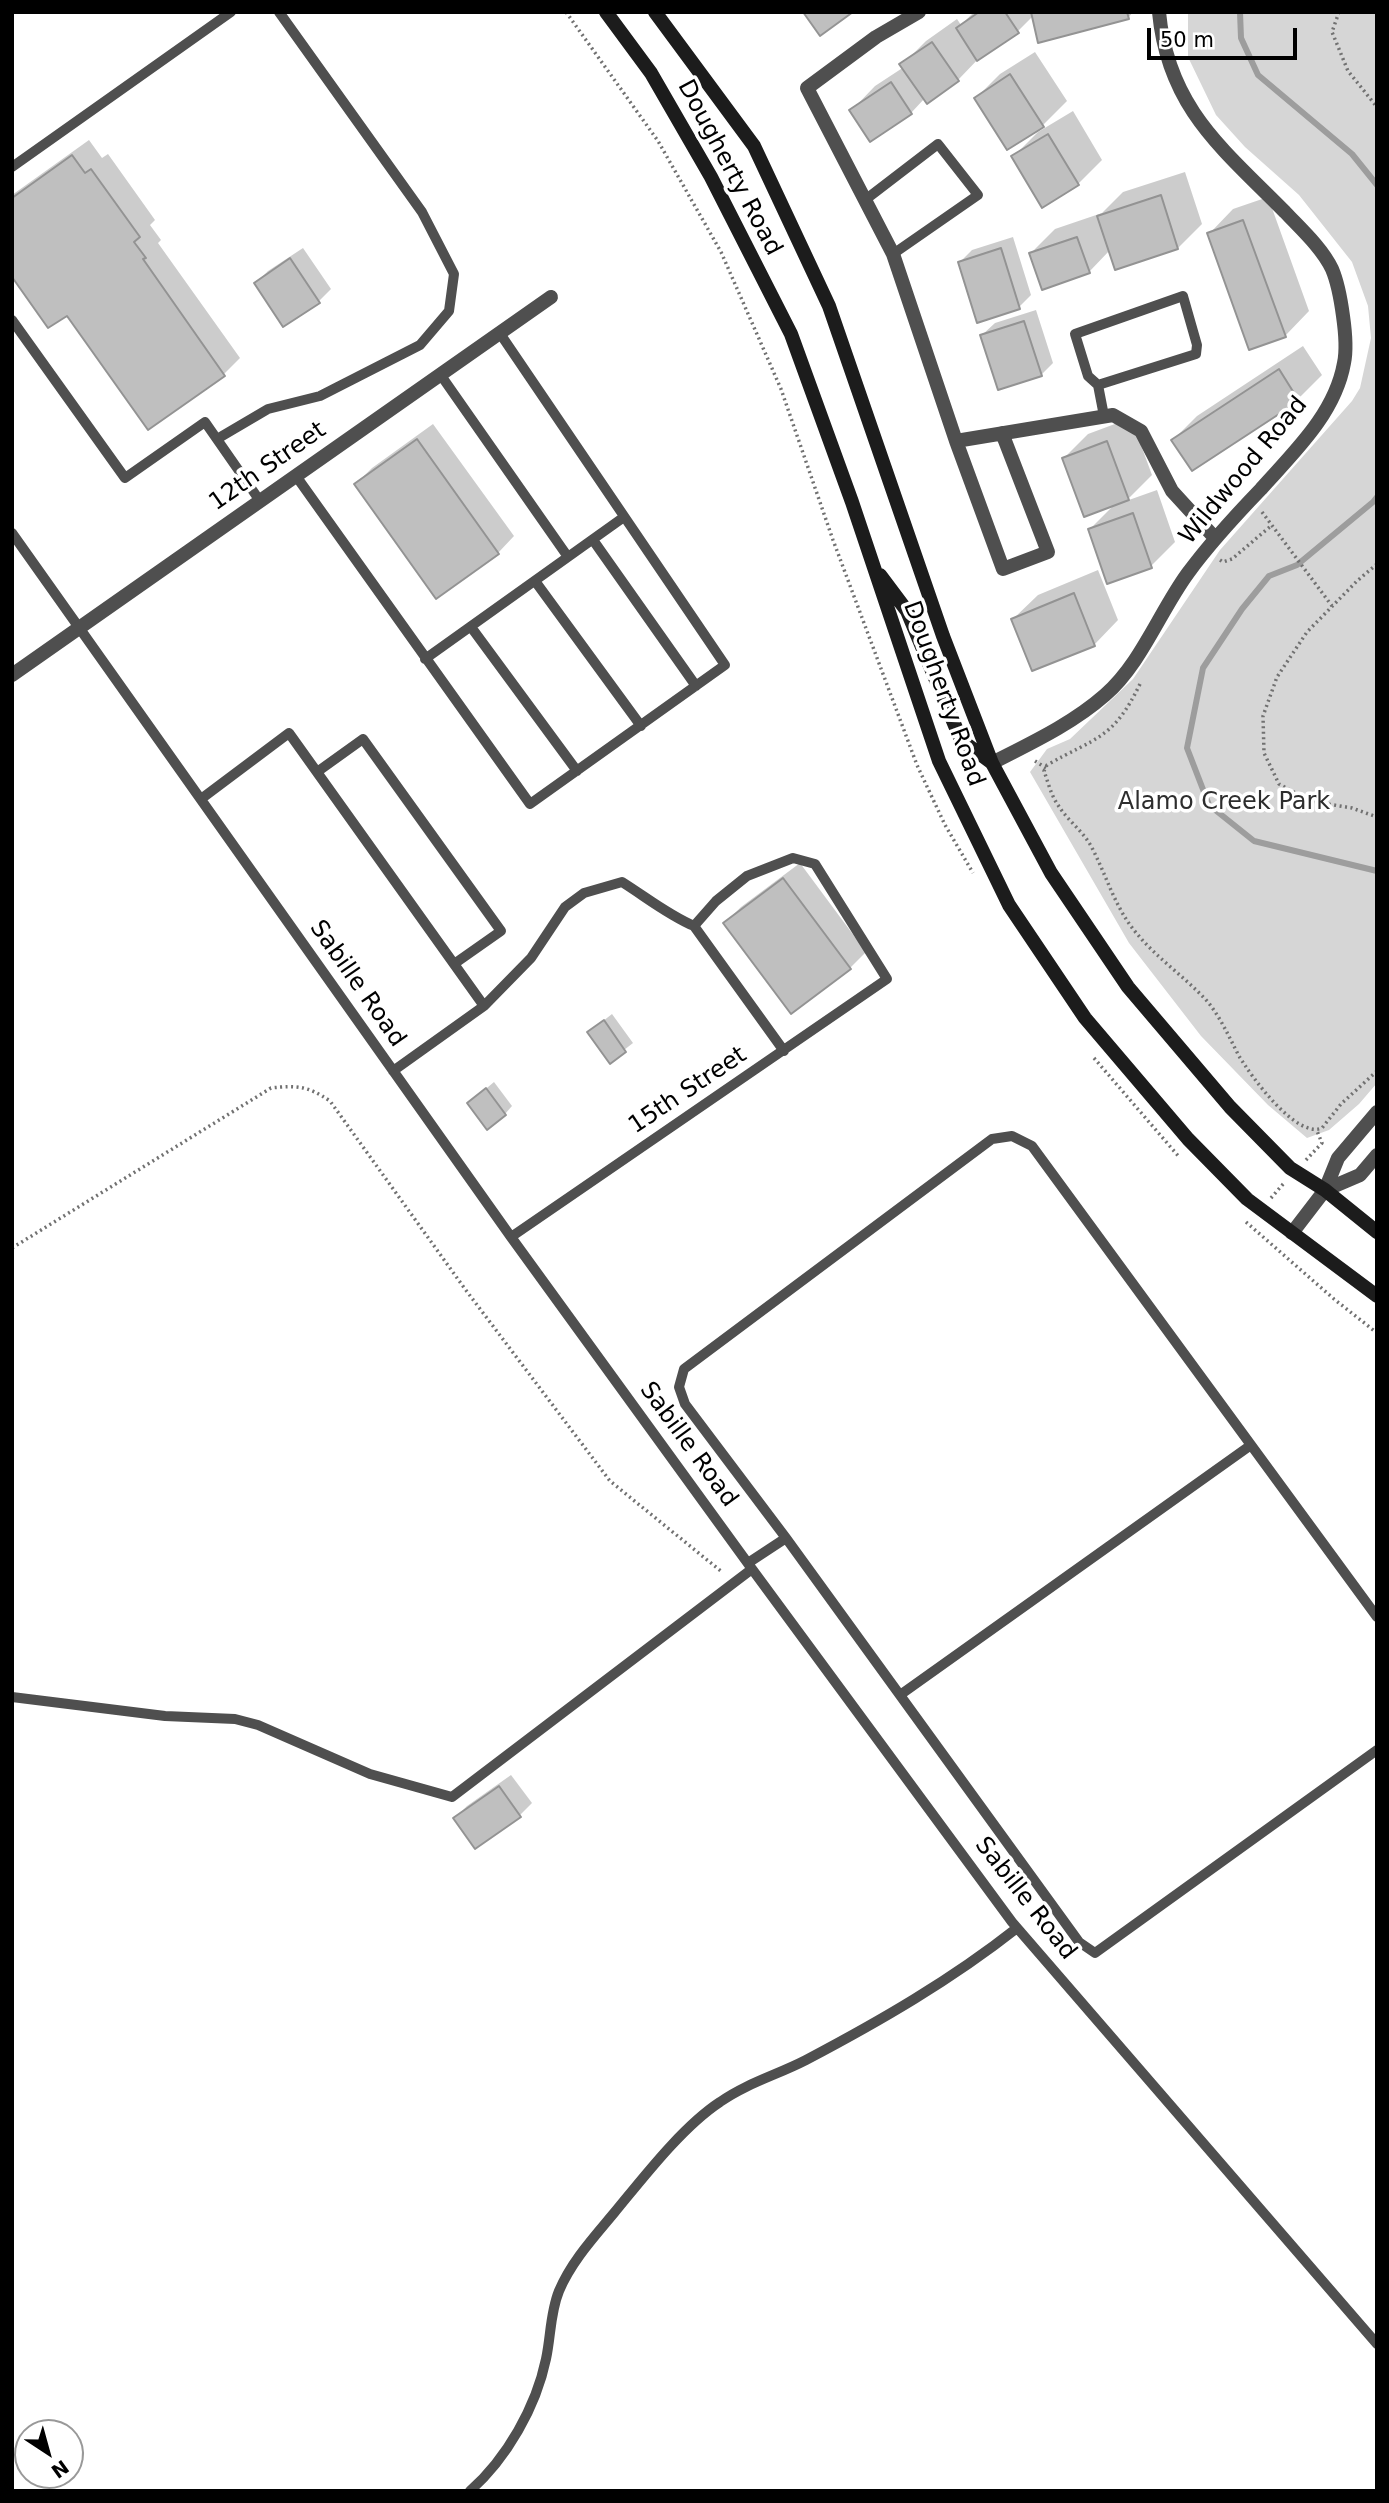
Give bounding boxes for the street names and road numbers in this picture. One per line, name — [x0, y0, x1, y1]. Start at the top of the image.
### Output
street label: Dougherty Road — [671, 75, 787, 261]
street label: Wildwood Road — [1174, 391, 1314, 551]
street label: 12th Street — [204, 416, 332, 518]
street label: Dougherty Road — [896, 597, 990, 791]
street label: Sabille Road — [303, 915, 411, 1053]
street label: 15th Street — [624, 1041, 752, 1141]
street label: Sabille Road — [633, 1377, 743, 1513]
street label: Sabille Road — [968, 1832, 1082, 1966]

